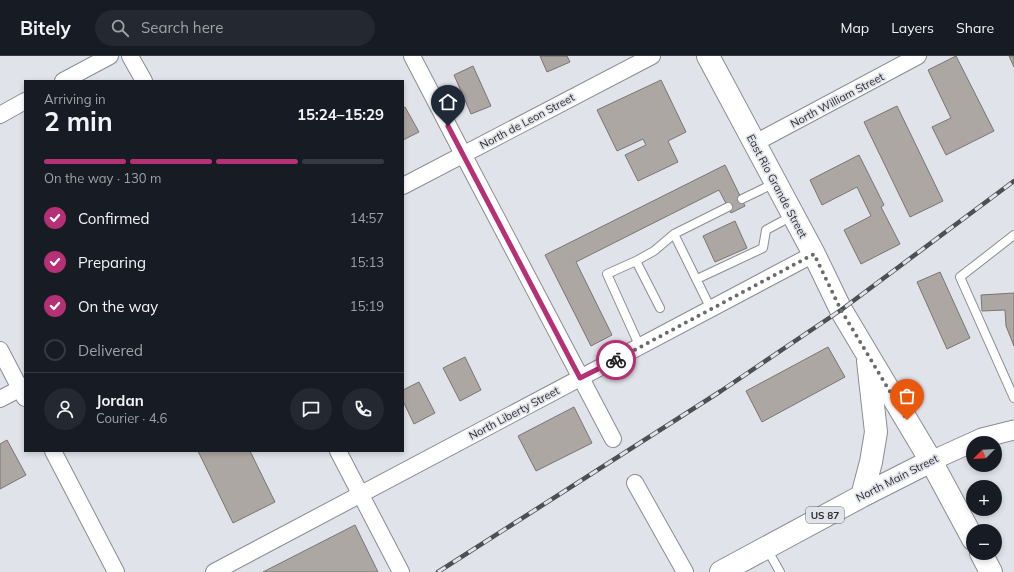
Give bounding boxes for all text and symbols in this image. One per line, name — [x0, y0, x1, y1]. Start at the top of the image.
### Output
search box — [95, 10, 375, 46]
text: Bitely — [20, 16, 71, 40]
icon: search — [109, 17, 131, 39]
text: Search here — [141, 18, 223, 37]
text: Map — [840, 19, 869, 37]
text: Layers — [891, 19, 934, 37]
text: Share — [956, 19, 994, 37]
street label: North William Street — [788, 69, 886, 131]
pin — [431, 85, 465, 126]
street label: North de Leon Street — [477, 90, 577, 152]
text: Arriving in — [44, 91, 106, 107]
icon: home — [437, 91, 459, 113]
text: 2 min — [44, 105, 113, 138]
text: 15:24–15:29 — [297, 105, 384, 124]
street label: East Rio Grande Street — [744, 132, 810, 240]
text: On the way · 130 m — [44, 170, 161, 186]
icon: check — [44, 207, 66, 229]
text: Confirmed — [78, 209, 149, 228]
text: 14:57 — [350, 210, 384, 226]
icon: check — [44, 251, 66, 273]
text: Preparing — [78, 253, 146, 272]
text: 15:13 — [350, 254, 384, 270]
icon: check — [44, 295, 66, 317]
text: On the way — [78, 297, 158, 316]
text: 15:19 — [350, 298, 384, 314]
courier — [596, 340, 636, 380]
text: Delivered — [78, 341, 143, 360]
icon: bike — [605, 349, 627, 371]
pin — [890, 379, 924, 420]
street label: North Liberty Street — [466, 383, 562, 443]
icon: bag — [896, 385, 918, 407]
button: person — [44, 388, 86, 430]
button: chat — [290, 388, 332, 430]
button: phone — [342, 388, 384, 430]
text: Jordan — [96, 391, 144, 410]
text: Courier · 4.6 — [96, 410, 167, 426]
north arrow — [966, 436, 1002, 472]
map controls — [966, 436, 1002, 560]
street label: North Main Street — [854, 451, 941, 505]
button: + — [966, 480, 1002, 516]
road number: US 87 — [806, 507, 844, 523]
button: − — [966, 524, 1002, 560]

